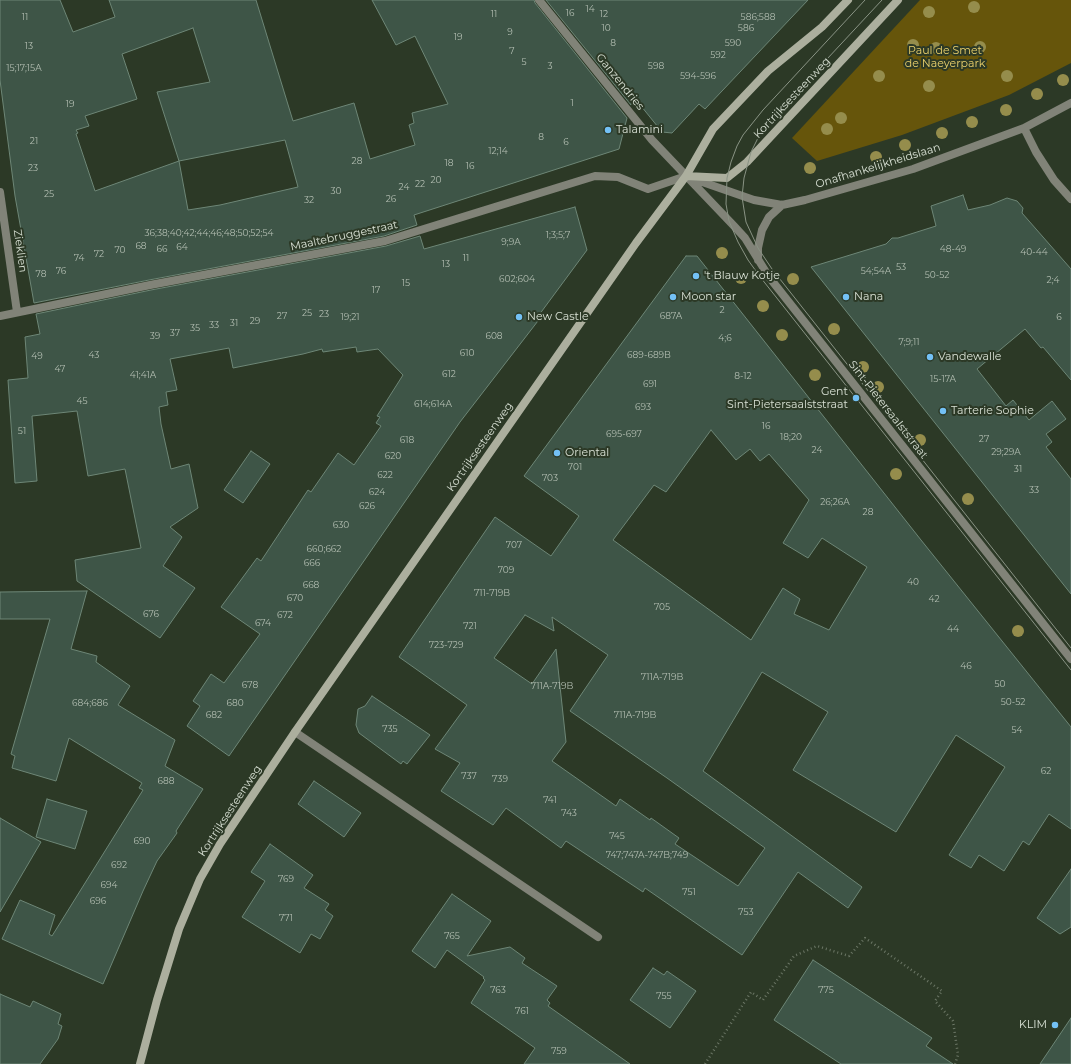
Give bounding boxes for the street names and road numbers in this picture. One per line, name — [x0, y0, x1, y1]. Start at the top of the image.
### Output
street label: Ganzendries — [593, 51, 647, 113]
street label: Kortrijksesteenweg — [751, 55, 833, 141]
street label: Onafhankelijkheidslaan — [814, 141, 942, 191]
street label: Maaltebruggestraat — [289, 218, 399, 254]
street label: Zieklien — [10, 229, 30, 273]
street label: Sint-Pietersaalststraat — [846, 358, 930, 462]
street label: Kortrijksesteenweg — [444, 400, 516, 494]
street label: Kortrijksesteenweg — [196, 763, 264, 859]

